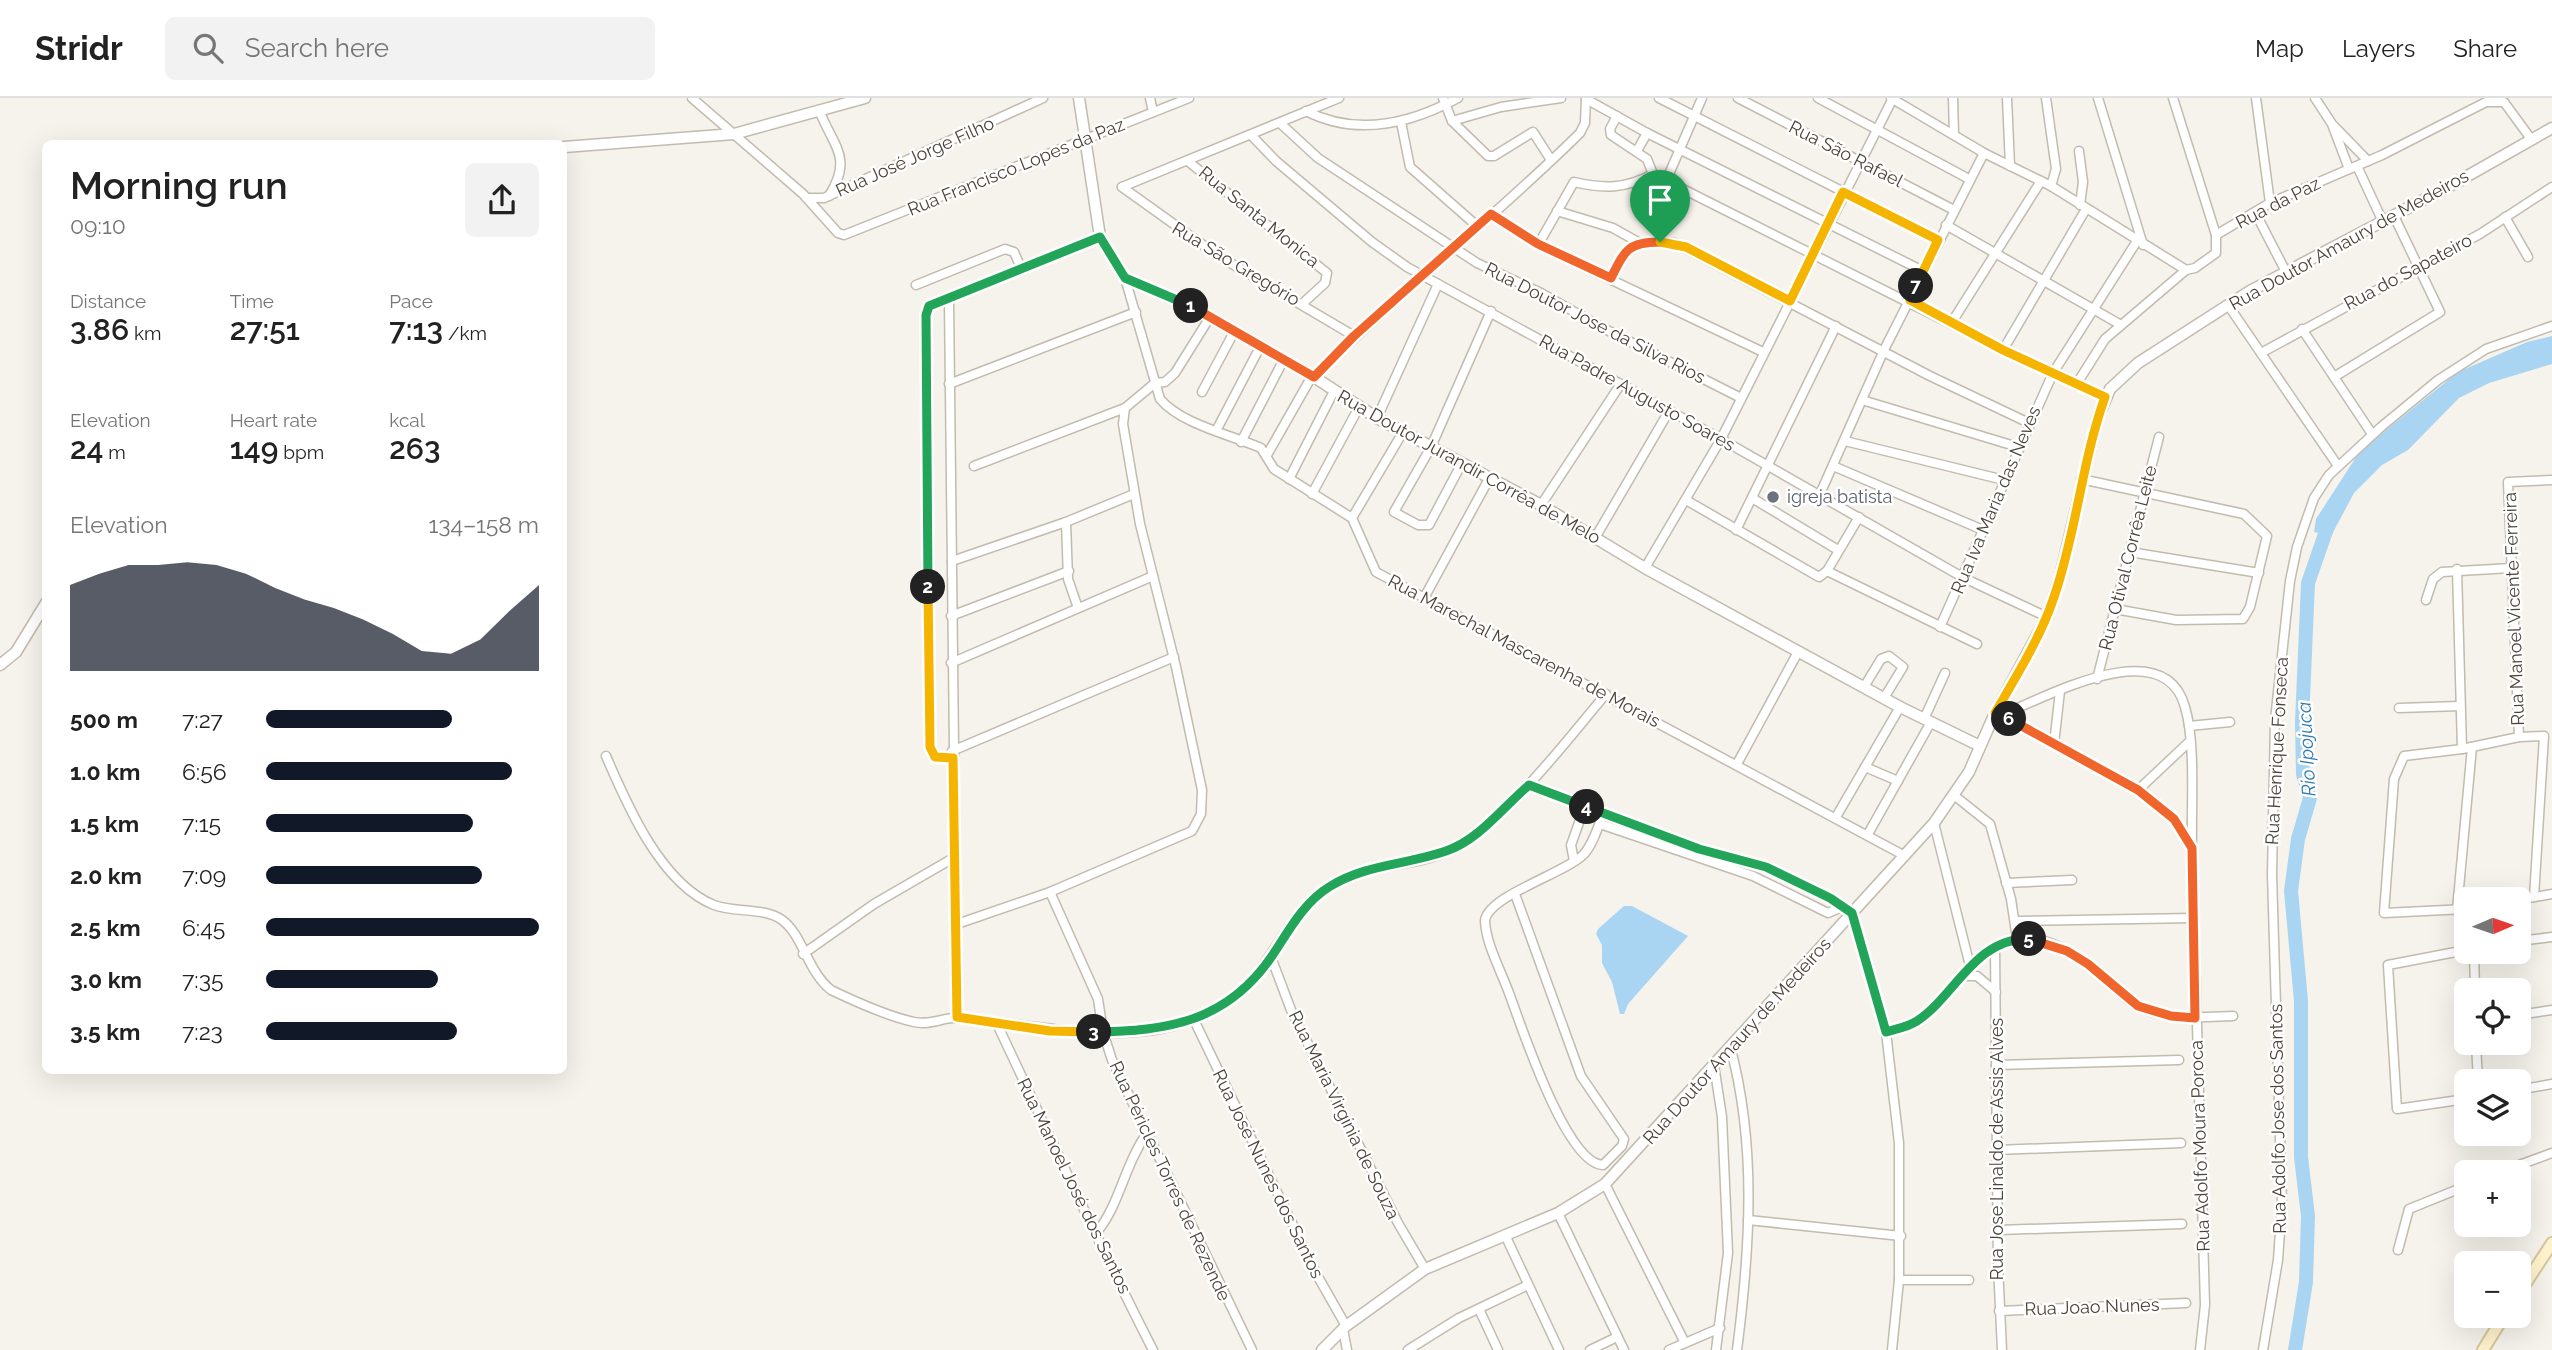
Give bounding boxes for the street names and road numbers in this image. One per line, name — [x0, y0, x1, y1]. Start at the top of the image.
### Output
street label: Rua José Jorge Filho — [832, 112, 997, 201]
street label: Rua Francisco Lopes da Paz — [904, 113, 1127, 220]
street label: Rua São Rafael — [1786, 116, 1907, 191]
street label: Rua Santa Monica — [1195, 162, 1324, 272]
street label: Rua Doutor Amaury de Medeiros — [2225, 165, 2472, 314]
street label: Rua da Paz — [2232, 172, 2324, 233]
street label: Rua São Gregório — [1169, 217, 1304, 310]
street label: Rua do Sapateiro — [2340, 229, 2476, 314]
street label: Rua Doutor Jose da Silva Rios — [1482, 258, 1709, 388]
street label: Rua Padre Augusto Soares — [1536, 330, 1739, 455]
street label: Rua Doutor Jurandir Corrêa de Melo — [1334, 385, 1605, 548]
street label: Rua Iva Maria das Neves — [1946, 402, 2045, 597]
street label: Rua Otival Corrêa Leite — [2094, 463, 2161, 653]
street label: Rua Manoel Vicente Ferreira — [2499, 492, 2528, 726]
street label: Rua Marechal Mascarenha de Morais — [1385, 570, 1664, 732]
street label: Rua Henrique Fonseca — [2261, 656, 2292, 846]
street label: Rua Doutor Amaury de Medeiros — [1638, 933, 1835, 1148]
street label: Rua Adolfo Jose dos Santos — [2265, 1004, 2290, 1234]
street label: Rua Maria Virgínia de Souza — [1285, 1007, 1404, 1223]
street label: Rua Jose Linaldo de Assis Alves — [1986, 1017, 2007, 1280]
street label: Rua Adolfo Moura Poroca — [2185, 1040, 2214, 1252]
street label: Rua Péricles Torres de Rezende — [1106, 1058, 1236, 1304]
street label: Rua José Nunes dos Santos — [1209, 1066, 1328, 1282]
street label: Rua Manoel José dos Santos — [1013, 1075, 1136, 1297]
street label: Rua Joao Nunes — [2024, 1294, 2160, 1319]

